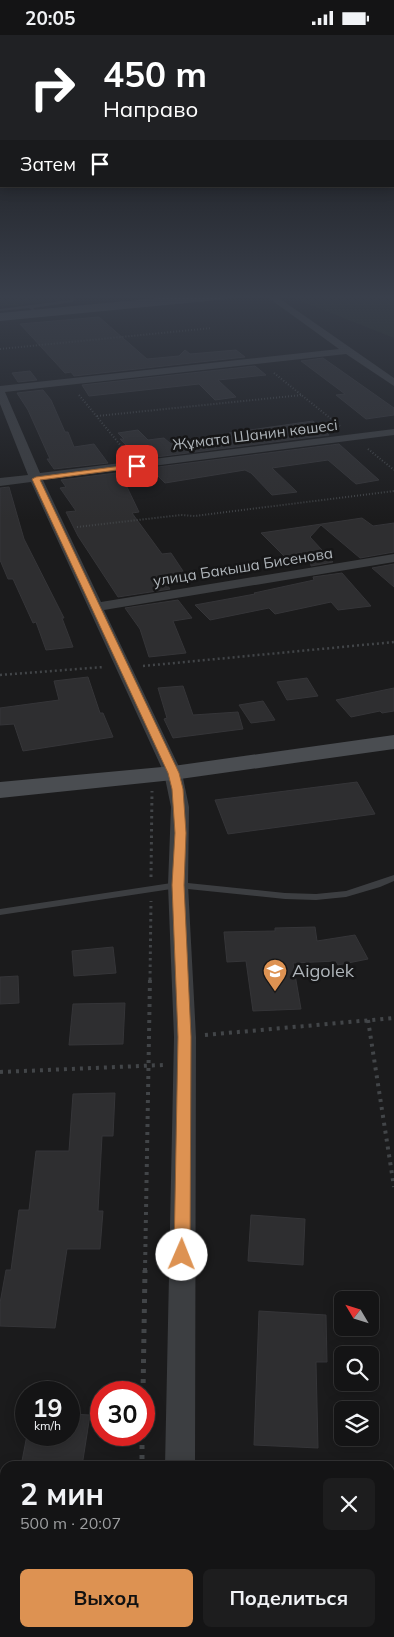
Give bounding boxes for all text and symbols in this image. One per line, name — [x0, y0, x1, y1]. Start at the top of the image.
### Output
text: 20:05 — [25, 6, 75, 30]
text: 450 m — [103, 52, 207, 96]
icon: right — [20, 55, 85, 120]
text: Направо — [103, 95, 198, 123]
icon: arrive — [86, 150, 114, 178]
text: Затем — [20, 152, 76, 176]
street label: Жұмата Шанин көшесі — [171, 415, 339, 454]
pin — [116, 445, 158, 487]
icon: arrive — [123, 452, 151, 480]
street label: улица Бакыша Бисенова — [152, 543, 334, 590]
school or university icon: Aigolek — [262, 958, 288, 992]
place label: Aigolek — [292, 959, 355, 982]
position arrow — [155, 1228, 207, 1280]
north arrow — [334, 1291, 379, 1336]
map controls — [334, 1291, 379, 1446]
button: search — [334, 1346, 379, 1391]
speed limit sign: 30 — [90, 1381, 155, 1446]
text: 19 — [32, 1392, 63, 1423]
button: layers — [334, 1401, 379, 1446]
text: km/h — [34, 1418, 61, 1433]
text: 2 мин — [20, 1475, 104, 1513]
button: close — [323, 1478, 375, 1530]
text: 500 m · 20:07 — [20, 1513, 121, 1533]
button: Выход — [20, 1569, 193, 1627]
button: Поделиться — [203, 1569, 375, 1627]

